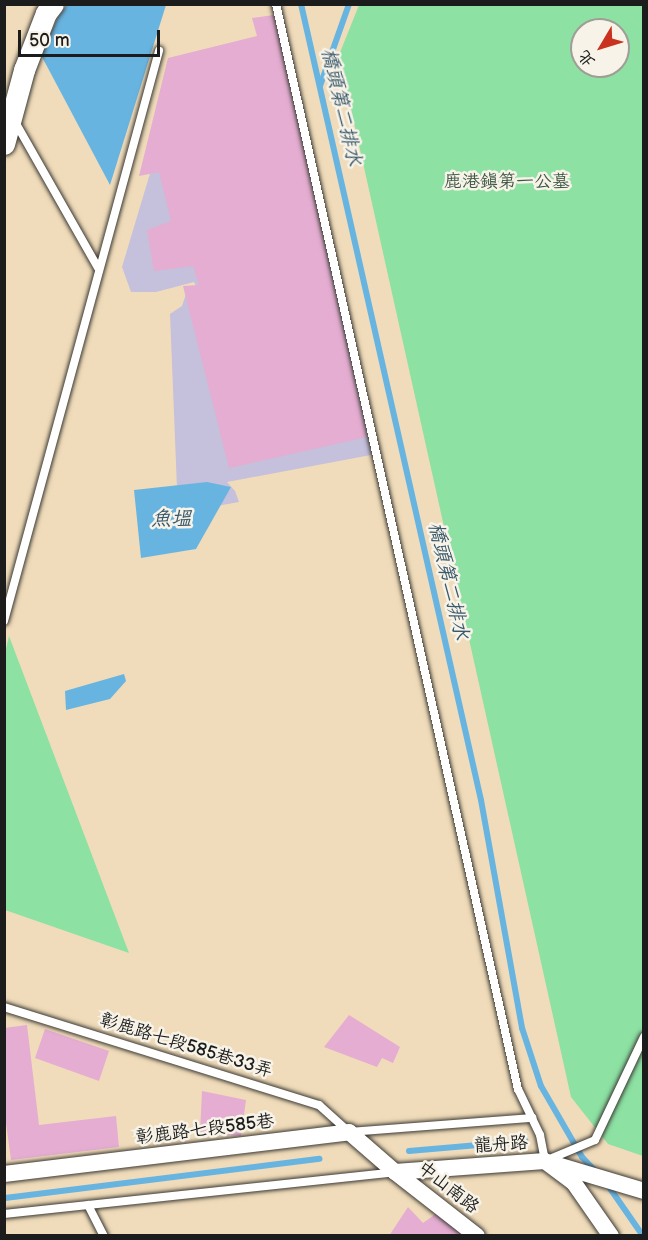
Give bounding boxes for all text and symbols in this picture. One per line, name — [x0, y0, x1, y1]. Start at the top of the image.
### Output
scale bar — [21, 18, 164, 56]
north arrow — [570, 18, 630, 78]
text: 50 m — [29, 30, 70, 51]
water label: 橋頭第二排水 — [316, 46, 366, 168]
text: 北 — [575, 46, 599, 70]
park label: 鹿港鎮第一公墓 — [444, 171, 570, 193]
water label: 魚塭 — [151, 507, 191, 531]
water label: 橋頭第二排水 — [423, 520, 473, 642]
street label: 彰鹿路七段585巷33弄 — [97, 1009, 275, 1083]
street label: 彰鹿路七段585巷 — [135, 1111, 275, 1149]
street label: 龍舟路 — [473, 1132, 529, 1158]
street label: 中山南路 — [413, 1157, 483, 1219]

